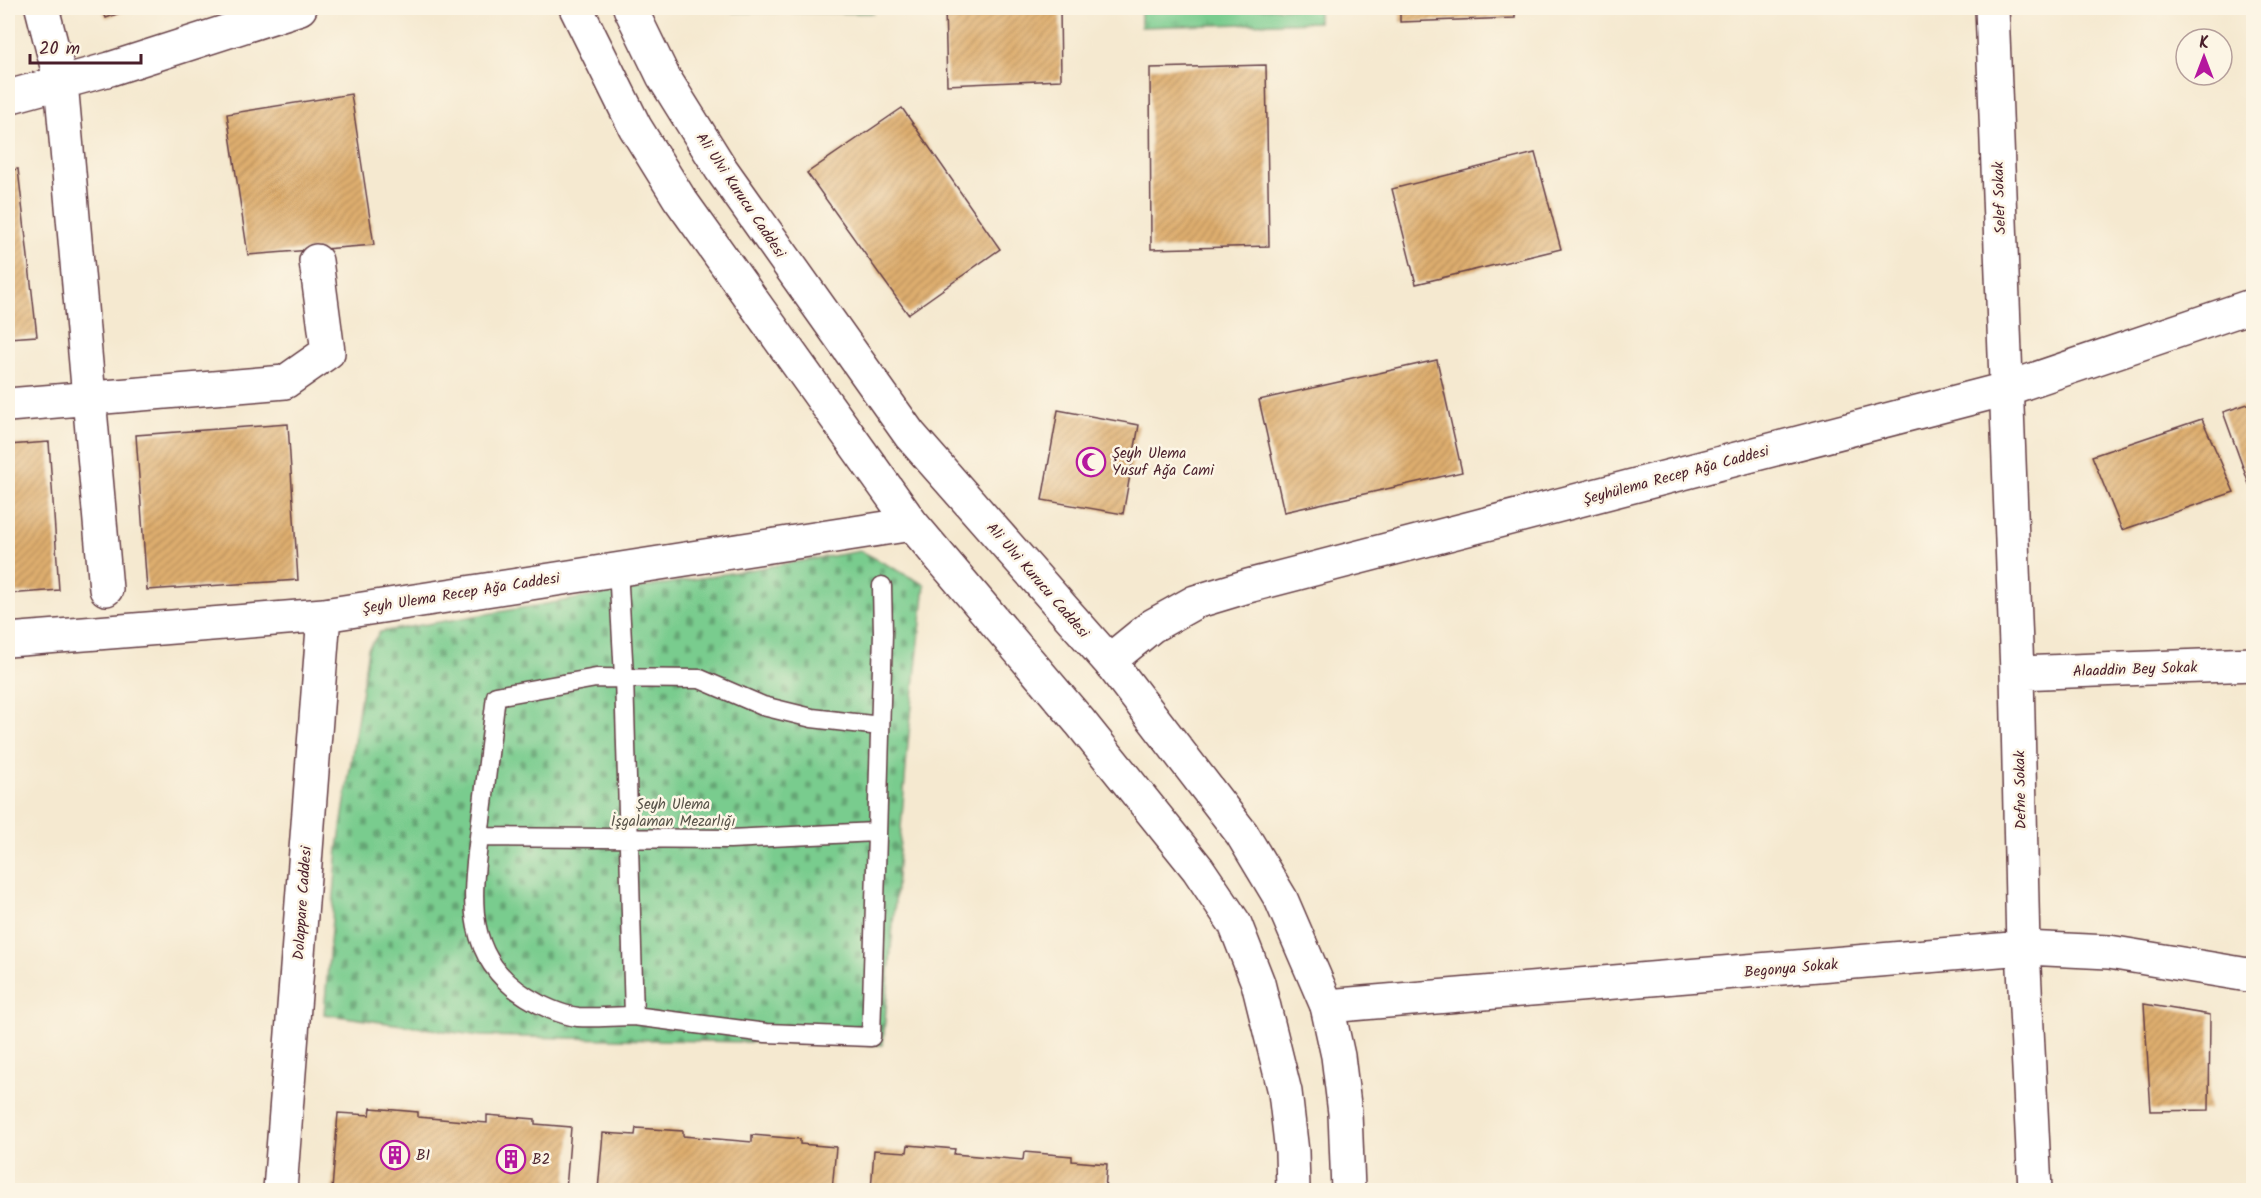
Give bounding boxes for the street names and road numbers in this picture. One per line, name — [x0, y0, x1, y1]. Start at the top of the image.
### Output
street label: Ali Ulvi Kurucu Caddesi — [689, 128, 792, 264]
street label: Selef Sokak — [1987, 160, 2013, 235]
street label: Şeyhülema Recep Ağa Caddesi — [1581, 439, 1773, 512]
street label: Ali Ulvi Kurucu Caddesi — [980, 517, 1095, 645]
street label: Şeyh Ulema Recep Ağa Caddesi — [361, 566, 563, 621]
street label: Alaaddin Bey Sokak — [2072, 656, 2199, 684]
street label: Defne Sokak — [2008, 749, 2034, 830]
street label: Dolappare Caddesi — [287, 844, 319, 961]
street label: Begonya Sokak — [1743, 953, 1840, 985]

